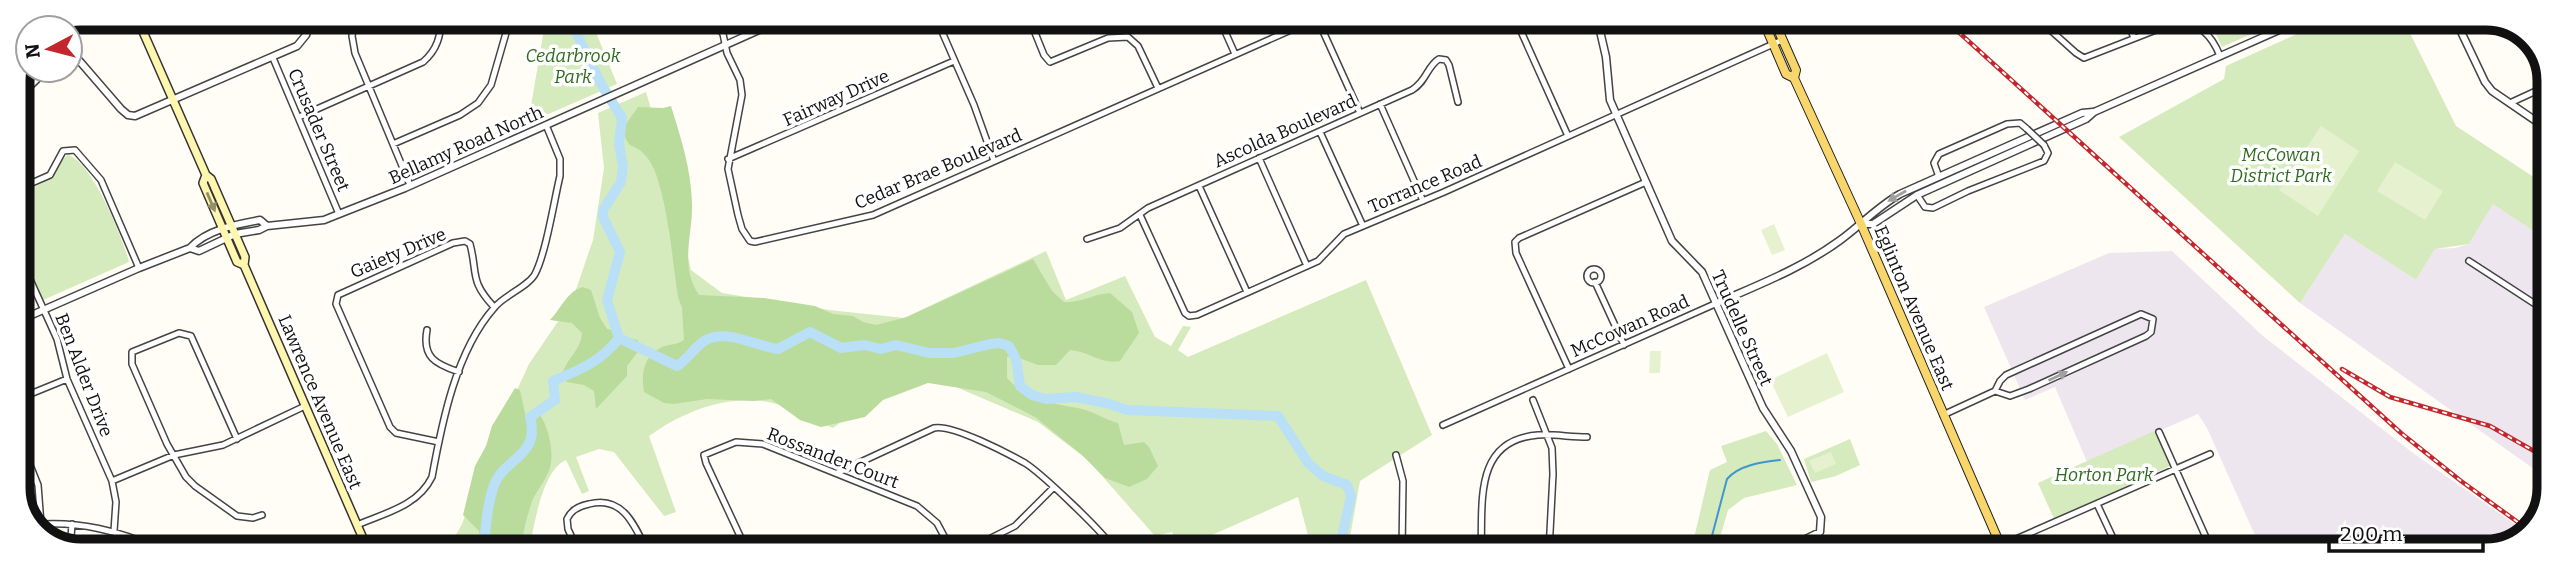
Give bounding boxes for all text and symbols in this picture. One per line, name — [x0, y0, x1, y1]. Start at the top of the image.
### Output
north arrow — [14, 14, 84, 84]
text: N — [20, 42, 45, 60]
park label: Cedarbrook Park — [525, 45, 621, 88]
street label: Crusader Street — [283, 65, 355, 195]
street label: Fairway Drive — [780, 65, 892, 131]
street label: Ascolda Boulevard — [1210, 89, 1360, 172]
street label: Bellamy Road North — [385, 101, 547, 189]
street label: Cedar Brae Boulevard — [851, 124, 1025, 214]
park label: McCowan District Park — [2230, 144, 2332, 187]
street label: Torrance Road — [1365, 150, 1485, 218]
one-way arrow — [1888, 190, 1907, 202]
one-way arrow — [206, 192, 217, 213]
street label: Eglinton Avenue East — [1869, 222, 1959, 394]
street label: Gaiety Drive — [347, 223, 449, 283]
street label: Trudelle Street — [1707, 267, 1778, 390]
street label: McCowan Road — [1567, 290, 1693, 362]
street label: Ben Alder Drive — [50, 310, 118, 440]
street label: Lawrence Avenue East — [273, 312, 367, 493]
one-way arrow — [2048, 370, 2069, 381]
street label: Rossander Court — [764, 423, 902, 493]
park label: Horton Park — [2055, 464, 2154, 486]
scale bar — [2329, 510, 2483, 554]
text: 200 m — [2340, 521, 2403, 547]

